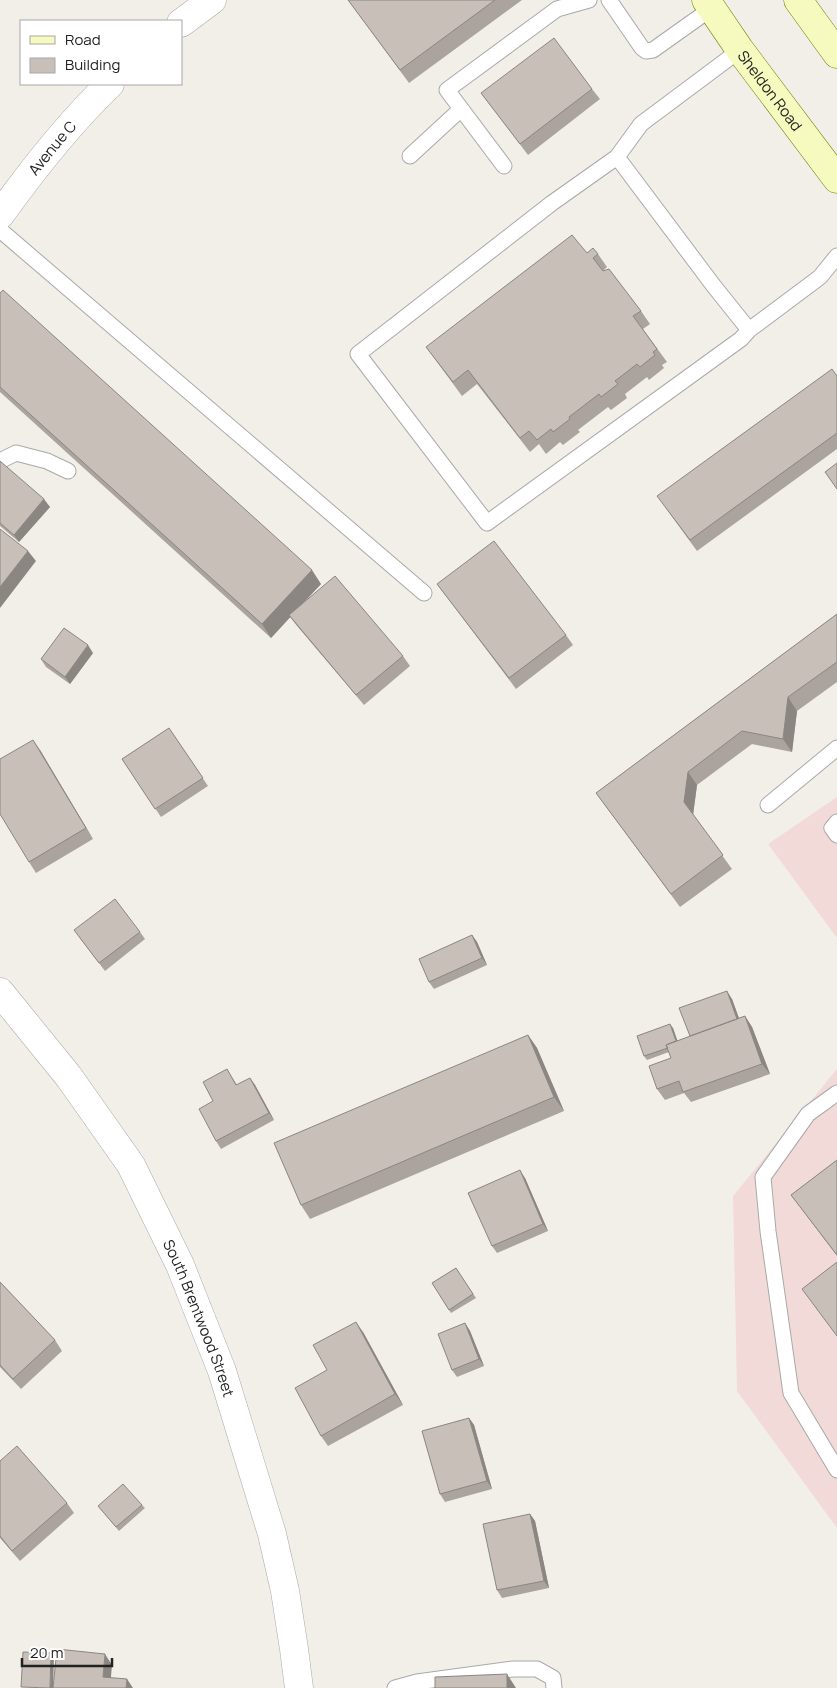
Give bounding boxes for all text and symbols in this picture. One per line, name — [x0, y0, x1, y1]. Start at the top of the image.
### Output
legend — [20, 20, 182, 85]
text: Road — [65, 29, 101, 50]
street label: Sheldon Road — [733, 46, 808, 135]
text: Building — [65, 54, 120, 75]
street label: Avenue C — [23, 116, 81, 179]
street label: South Brentwood Street — [158, 1236, 240, 1399]
scale bar — [22, 1636, 112, 1668]
text: 20 m — [30, 1642, 63, 1663]

